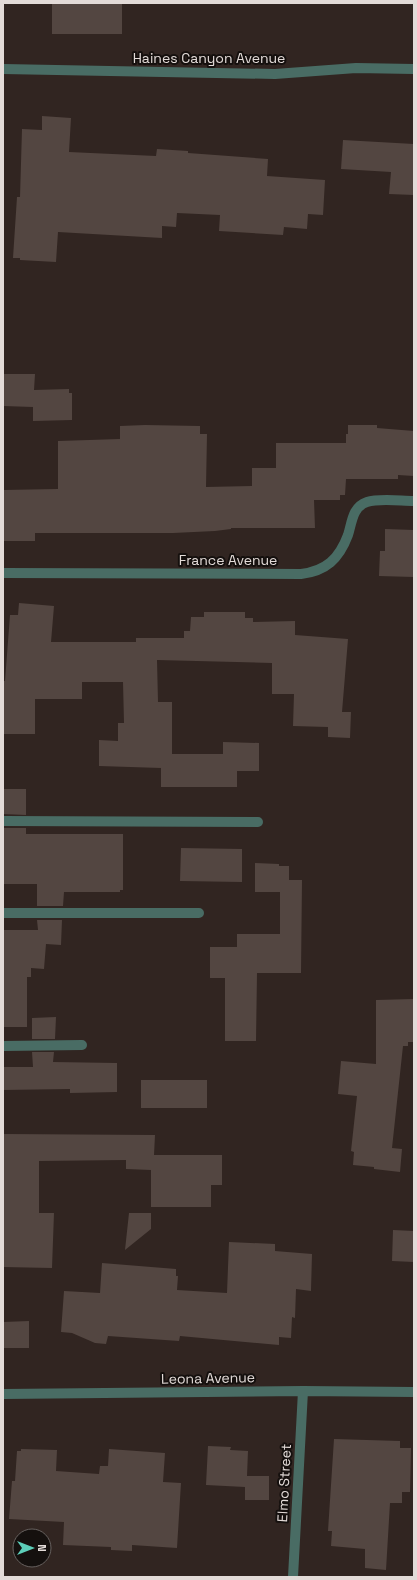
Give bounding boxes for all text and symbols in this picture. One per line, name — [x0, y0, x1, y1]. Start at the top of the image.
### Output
street label: Haines Canyon Avenue — [133, 49, 285, 67]
street label: France Avenue — [179, 551, 277, 569]
street label: Leona Avenue — [161, 1368, 255, 1388]
street label: Elmo Street — [273, 1443, 295, 1523]
north arrow — [12, 1528, 52, 1568]
text: N — [35, 1544, 49, 1552]

